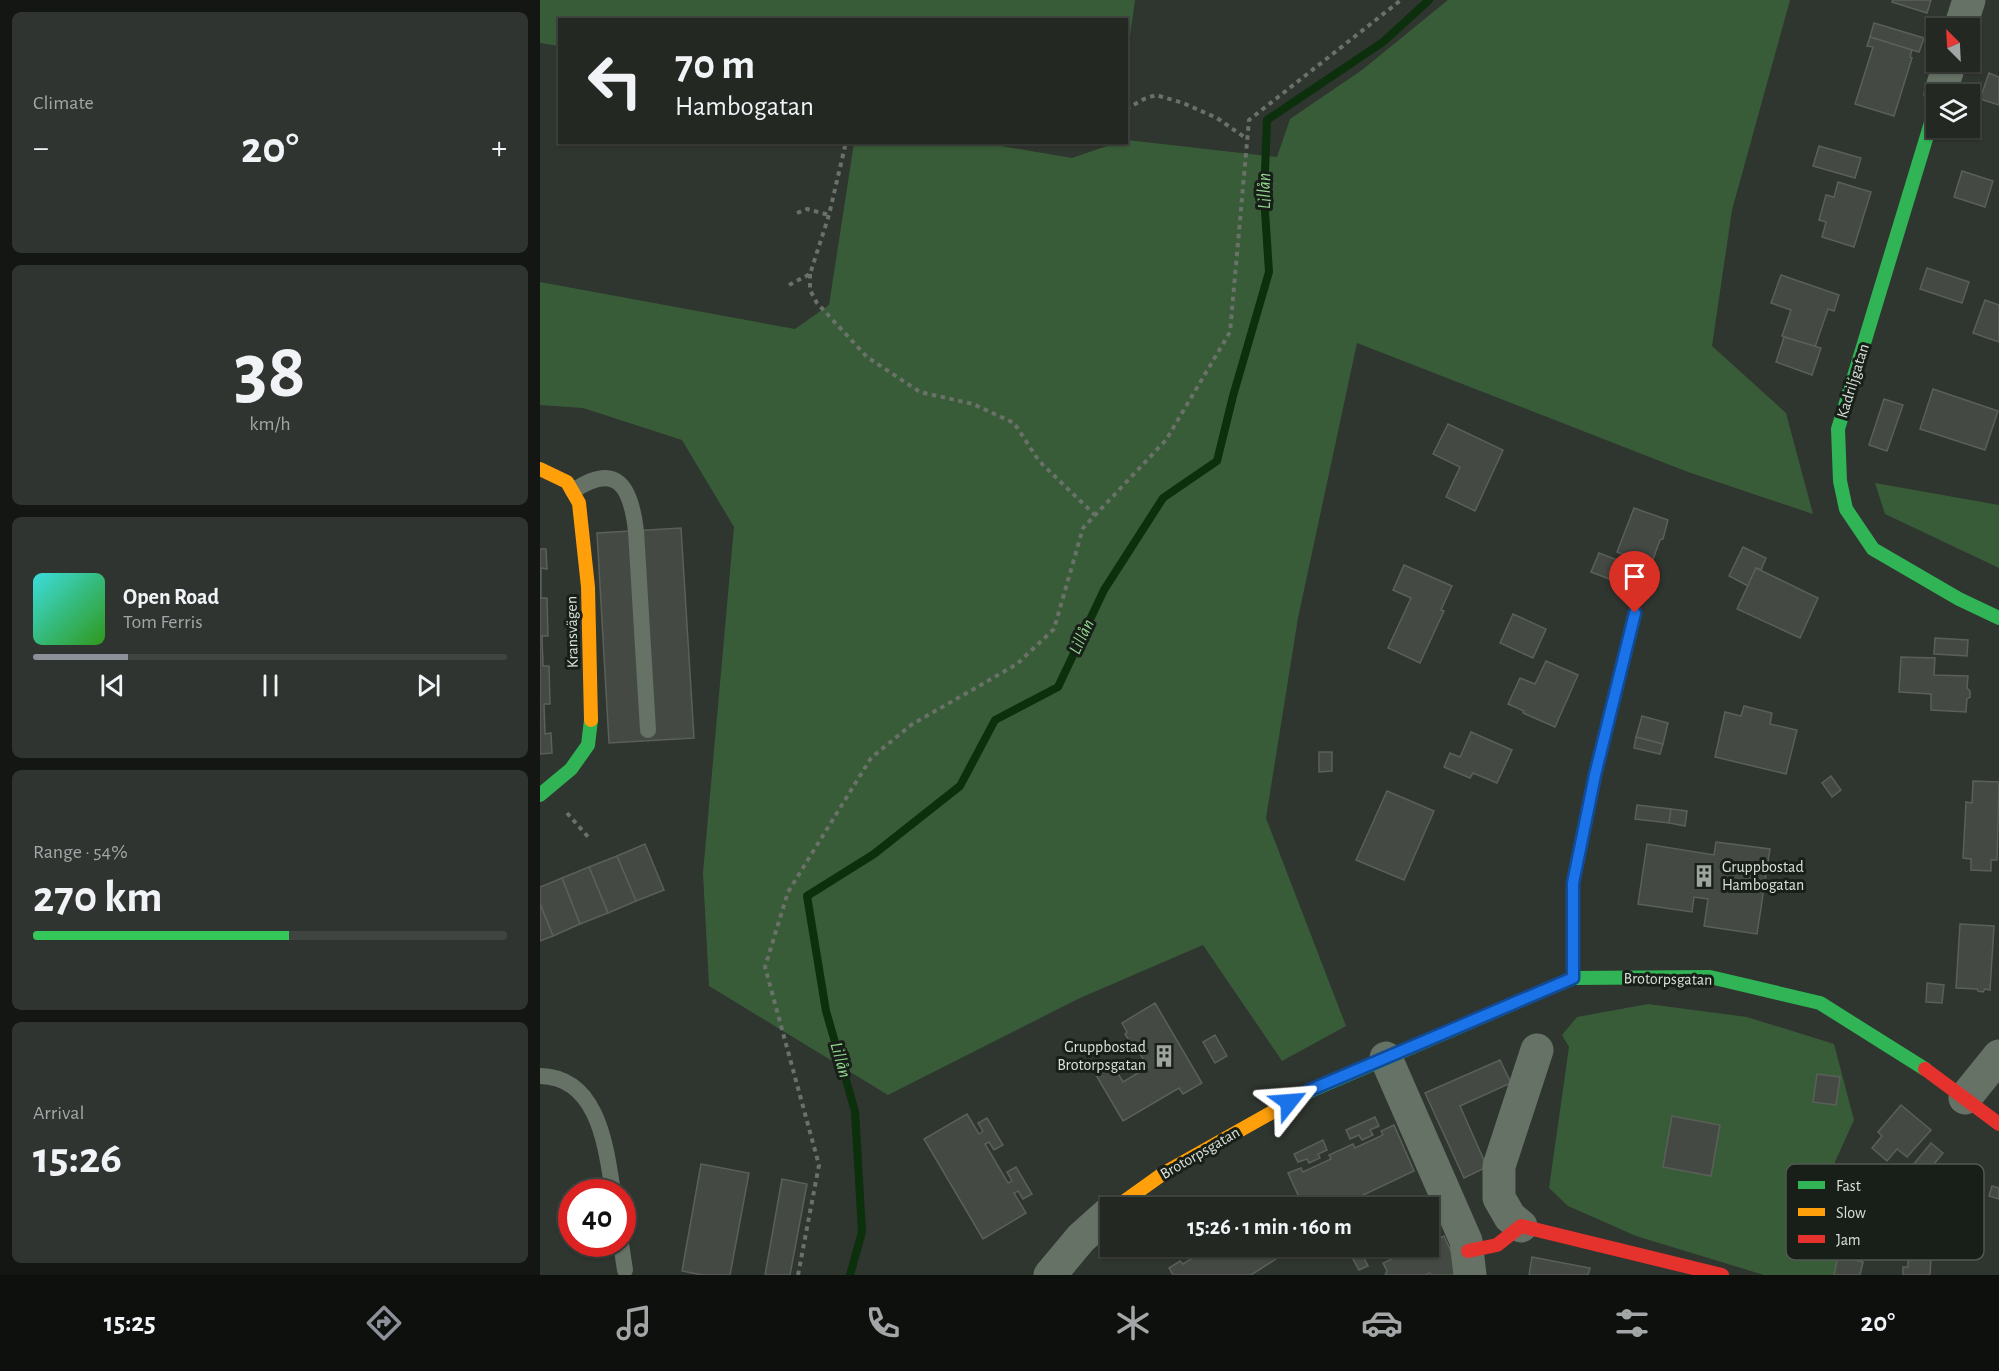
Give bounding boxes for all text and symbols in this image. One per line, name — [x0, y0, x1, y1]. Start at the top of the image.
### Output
north arrow — [1926, 18, 1980, 72]
map controls — [1926, 18, 1980, 138]
icon: left — [576, 42, 654, 120]
text: 70 m — [675, 44, 755, 86]
button: layers — [1926, 84, 1980, 138]
text: Climate — [33, 93, 94, 113]
text: Hambogatan — [675, 93, 814, 120]
text: 20° — [241, 126, 299, 171]
text: − — [33, 132, 49, 165]
text: + — [491, 132, 507, 165]
water label: Lillån — [1256, 173, 1274, 209]
text: 38 — [234, 334, 306, 412]
street label: Kadriljgatan — [1834, 342, 1873, 420]
text: km/h — [249, 414, 291, 434]
pin — [1609, 551, 1660, 613]
icon: arrive — [1618, 560, 1651, 593]
text: Open Road — [123, 586, 219, 608]
street label: Kransvägen — [563, 596, 581, 668]
text: Tom Ferris — [123, 612, 203, 632]
water label: Lillån — [1066, 617, 1098, 657]
icon: previous — [96, 669, 129, 702]
icon: pause — [254, 669, 287, 702]
icon: next — [412, 669, 445, 702]
text: Range · 54% — [33, 842, 128, 862]
place label: Gruppbostad Hambogatan — [1722, 859, 1804, 893]
building icon: Gruppbostad Hambogatan — [1691, 863, 1717, 889]
text: 270 km — [33, 875, 162, 920]
street label: Brotorpsgatan — [1623, 970, 1713, 988]
place label: Gruppbostad Brotorpsgatan — [1057, 1039, 1146, 1073]
water label: Lillån — [826, 1040, 854, 1080]
building icon: Gruppbostad Brotorpsgatan — [1151, 1043, 1177, 1069]
position arrow — [1257, 1070, 1321, 1134]
text: Arrival — [33, 1103, 84, 1123]
street label: Brotorpsgatan — [1158, 1124, 1242, 1182]
text: 15:26 — [33, 1136, 122, 1181]
legend — [1786, 1164, 1984, 1260]
text: Fast — [1836, 1178, 1861, 1194]
speed limit sign: 40 — [558, 1179, 636, 1257]
text: Slow — [1836, 1205, 1866, 1221]
text: 15:26 · 1 min · 160 m — [1187, 1216, 1352, 1238]
text: Jam — [1836, 1232, 1861, 1248]
icon: directions — [363, 1302, 405, 1344]
icon: music — [613, 1302, 655, 1344]
icon: phone — [862, 1302, 904, 1344]
icon: climate — [1112, 1302, 1154, 1344]
icon: car — [1361, 1302, 1403, 1344]
icon: filters — [1611, 1302, 1653, 1344]
text: 15:25 — [104, 1309, 156, 1336]
text: 20° — [1860, 1309, 1895, 1336]

